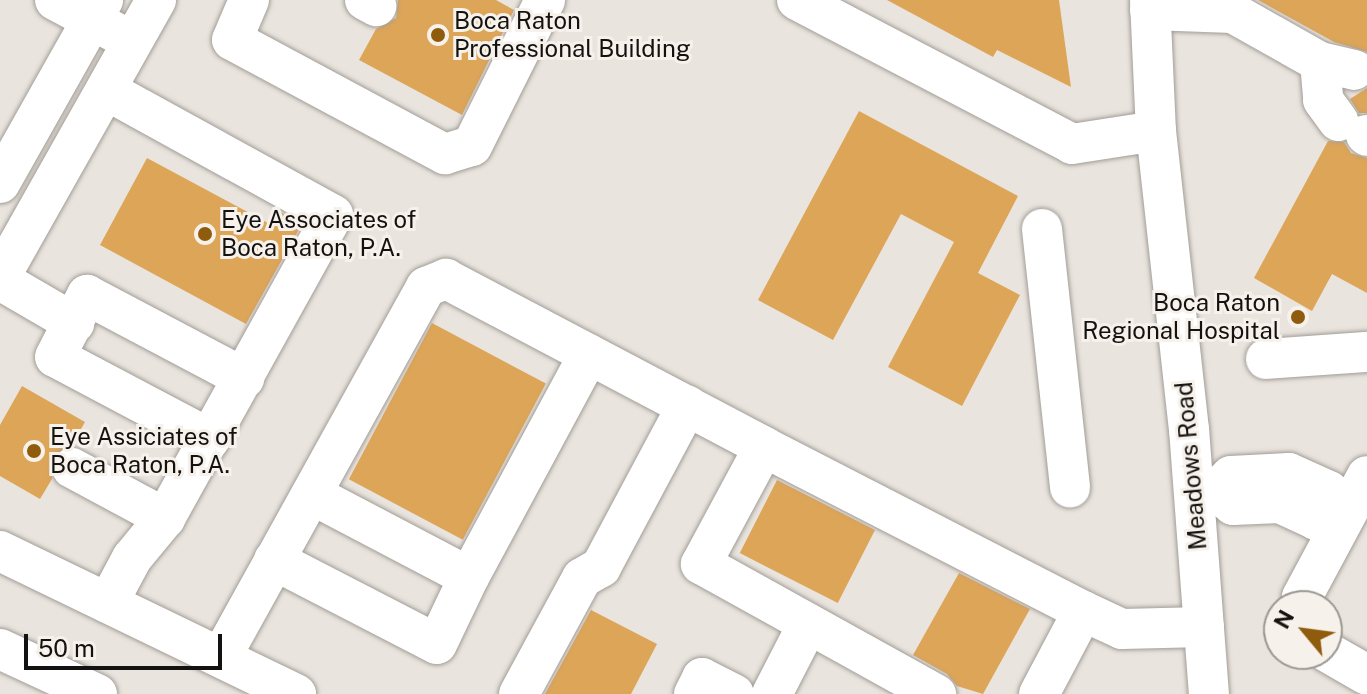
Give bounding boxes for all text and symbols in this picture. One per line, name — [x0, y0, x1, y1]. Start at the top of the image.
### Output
place label: Boca Raton Professional Building — [454, 7, 691, 63]
marker: Boca Raton Professional Building — [429, 26, 447, 44]
place label: Eye Associates of Boca Raton, P.A. — [221, 206, 417, 262]
marker: Eye Associates of Boca Raton, P.A. — [196, 225, 214, 243]
place label: Boca Raton Regional Hospital — [1082, 289, 1280, 345]
marker: Boca Raton Regional Hospital — [1287, 306, 1309, 328]
street label: Meadows Road — [1169, 381, 1213, 551]
place label: Eye Assiciates of Boca Raton, P.A. — [50, 423, 238, 479]
marker: Eye Assiciates of Boca Raton, P.A. — [25, 442, 43, 460]
north arrow — [1263, 590, 1343, 670]
text: N — [1268, 606, 1299, 633]
scale bar — [28, 618, 226, 668]
text: 50 m — [38, 634, 95, 662]

